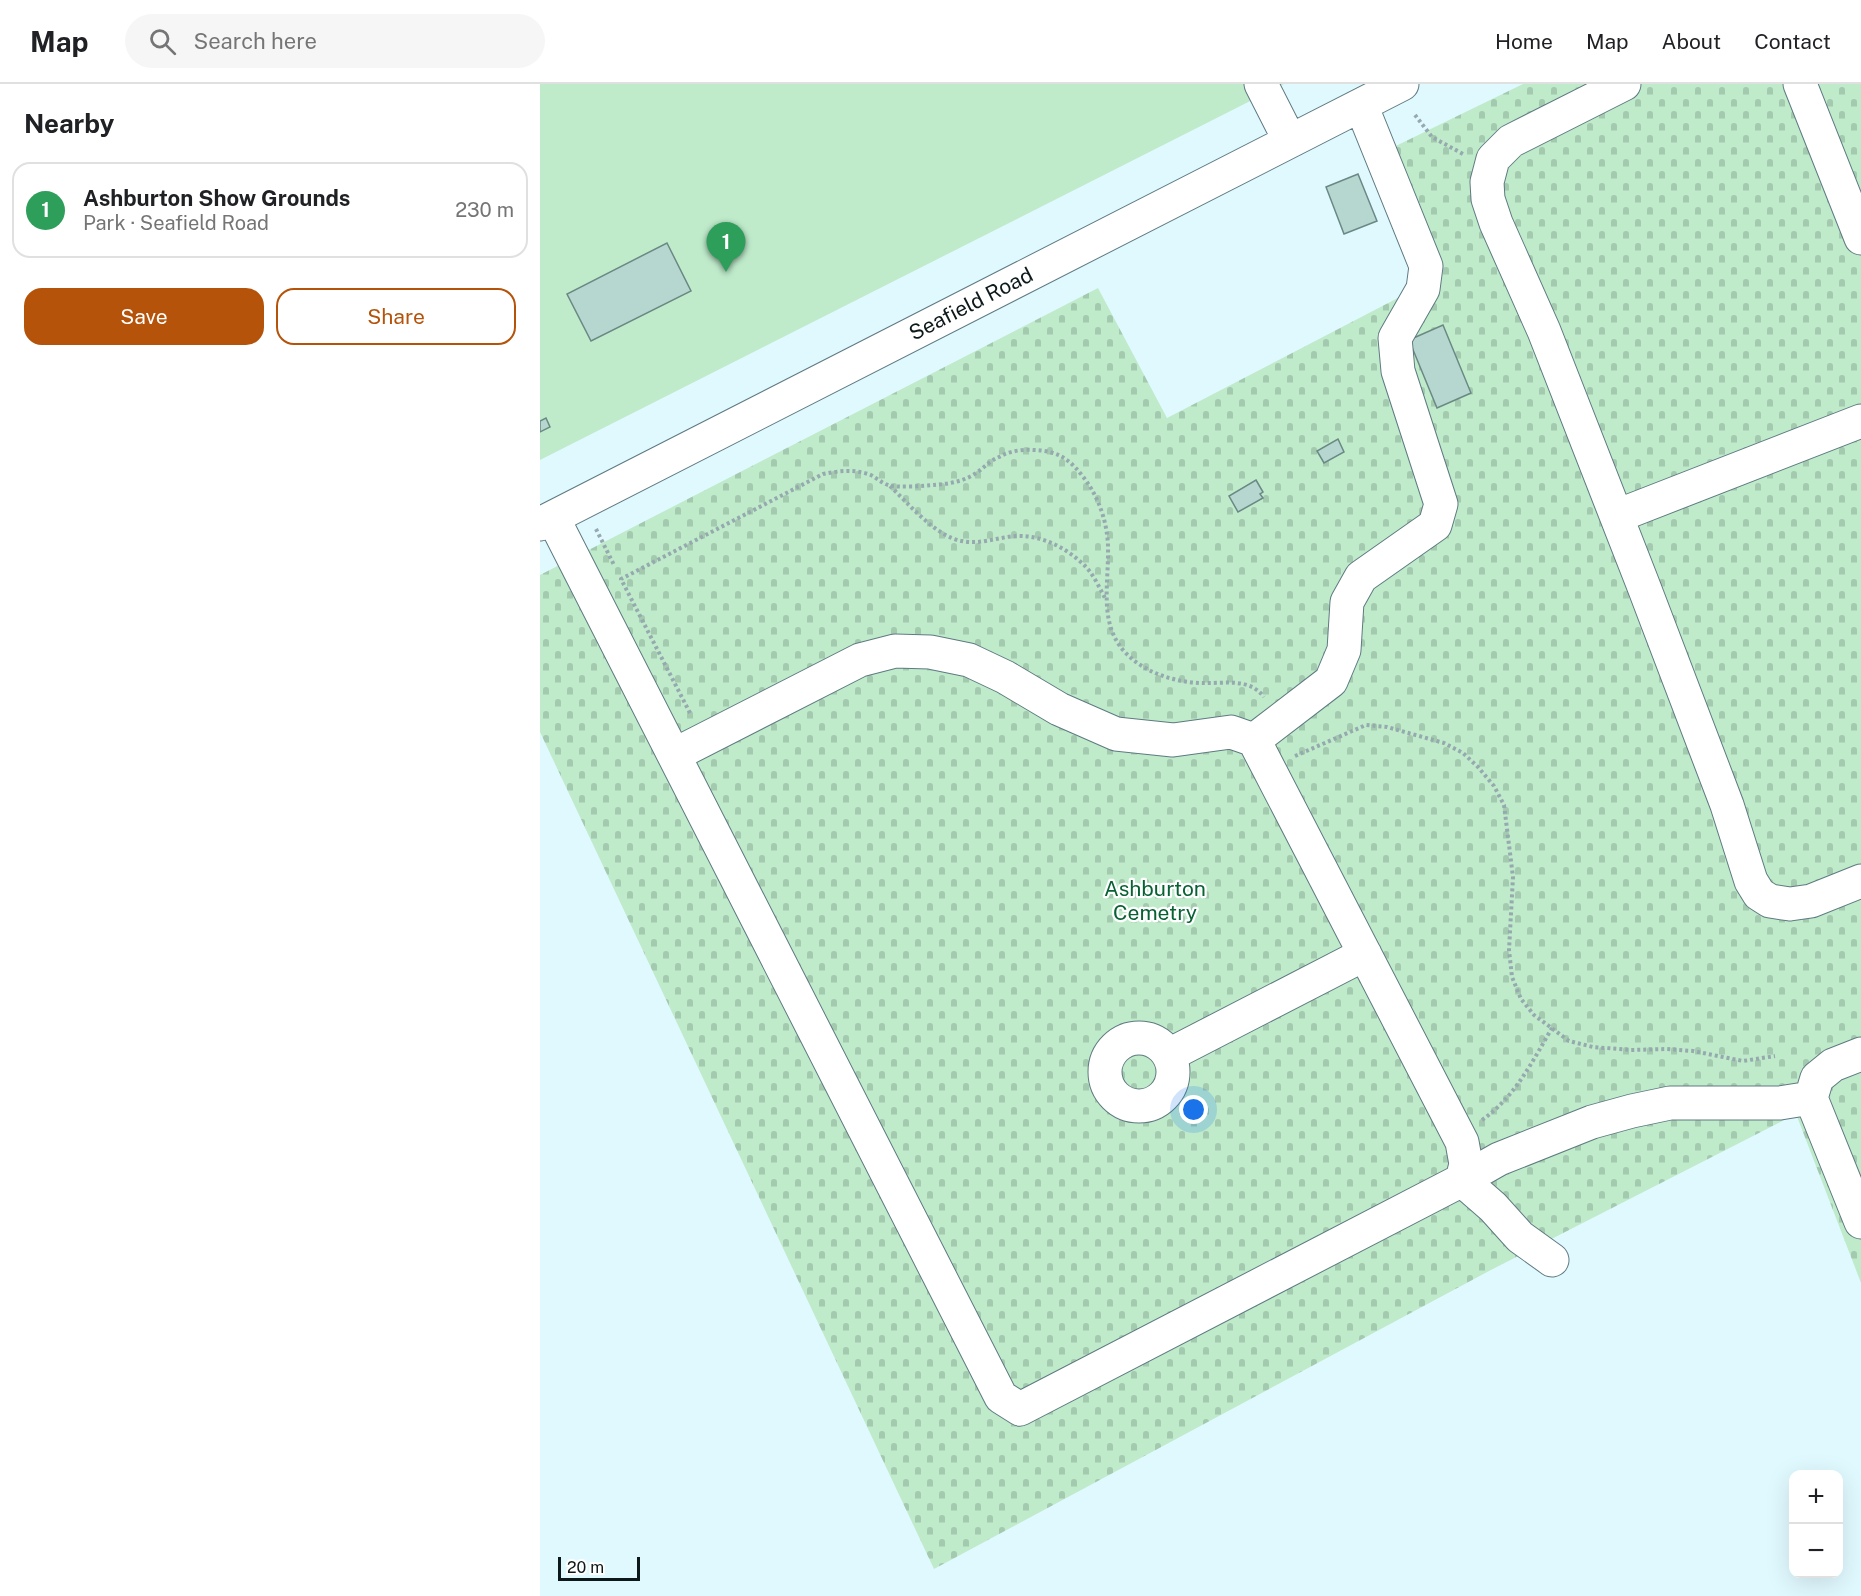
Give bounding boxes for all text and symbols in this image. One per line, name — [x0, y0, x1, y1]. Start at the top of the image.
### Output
search box — [125, 14, 545, 68]
text: Map — [30, 25, 89, 58]
icon: search — [146, 25, 179, 58]
text: Search here — [194, 28, 317, 54]
text: Home — [1495, 29, 1553, 54]
text: Map — [1586, 29, 1629, 54]
text: About — [1662, 29, 1721, 54]
text: Contact — [1754, 29, 1831, 54]
text: Nearby — [24, 108, 114, 139]
text: Ashburton Show Grounds — [83, 185, 350, 211]
text: 1 — [41, 198, 50, 222]
text: 230 m — [455, 198, 514, 222]
text: Park · Seafield Road — [83, 211, 269, 235]
pin: 1 — [706, 222, 746, 272]
street label: Seafield Road — [905, 262, 1037, 345]
button: Save — [24, 288, 264, 345]
button: Share — [276, 288, 516, 345]
park label: Ashburton Cemetry — [1104, 876, 1206, 925]
your location — [1179, 1095, 1208, 1124]
map controls — [1789, 1470, 1843, 1578]
button: + — [1789, 1470, 1843, 1524]
button: − — [1789, 1524, 1843, 1578]
scale bar — [558, 1554, 640, 1582]
text: 20 m — [567, 1558, 604, 1577]

